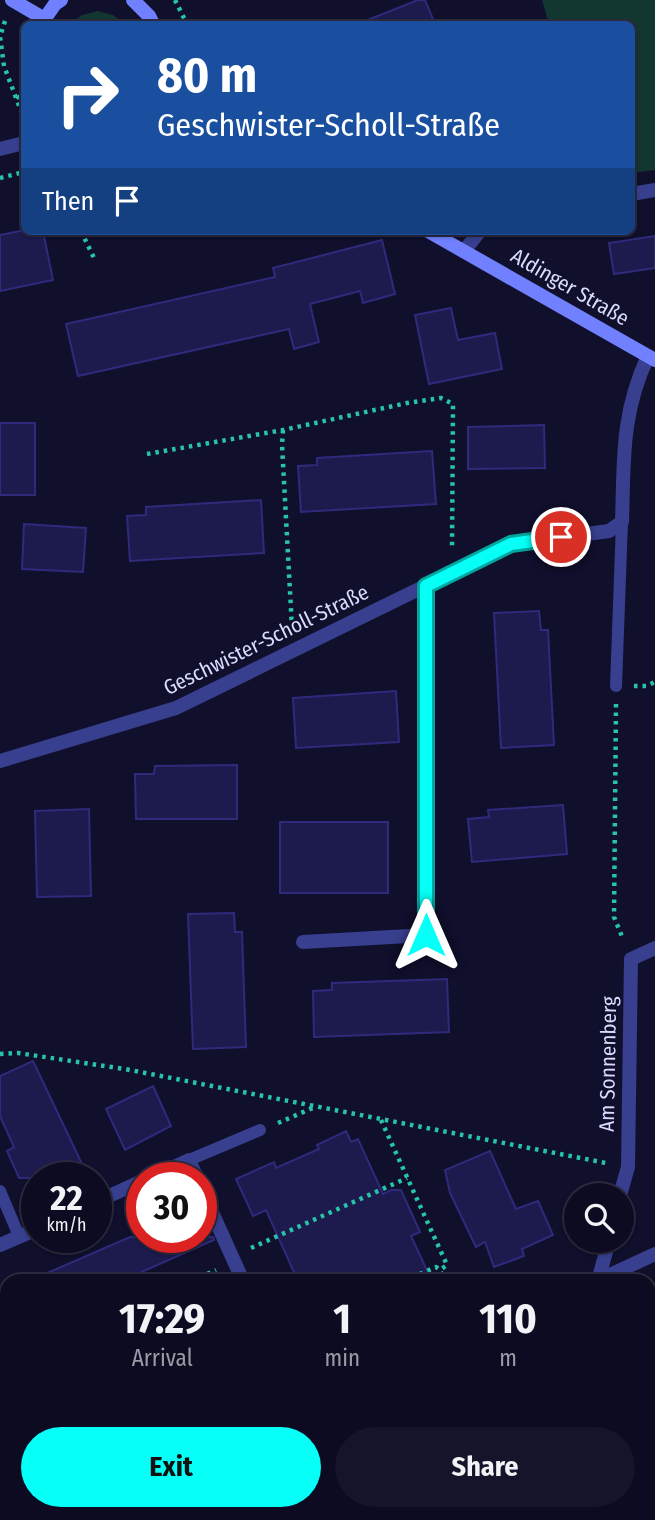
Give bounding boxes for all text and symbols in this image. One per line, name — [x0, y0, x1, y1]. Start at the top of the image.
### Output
text: 80 m — [157, 46, 257, 105]
icon: right — [42, 49, 133, 140]
text: Geschwister-Scholl-Straße — [157, 106, 500, 144]
icon: arrive — [108, 182, 146, 220]
text: Then — [42, 186, 94, 217]
street label: Aldinger Straße — [506, 243, 634, 331]
pin — [531, 507, 591, 567]
icon: arrive — [542, 518, 580, 556]
street label: Geschwister-Scholl-Straße — [159, 579, 373, 701]
position arrow — [389, 898, 463, 972]
street label: Am Sonnenberg — [594, 996, 622, 1132]
speed limit sign: 30 — [126, 1162, 217, 1253]
text: 22 — [50, 1177, 83, 1219]
map controls — [564, 1183, 634, 1253]
button: search — [564, 1183, 634, 1253]
text: km/h — [46, 1214, 87, 1236]
text: 17:29 — [119, 1294, 205, 1344]
text: 1 — [333, 1294, 351, 1344]
text: 110 — [479, 1294, 537, 1344]
text: Arrival — [132, 1344, 193, 1372]
text: min — [324, 1344, 360, 1372]
text: m — [499, 1344, 517, 1372]
button: Exit — [21, 1427, 321, 1507]
button: Share — [335, 1427, 635, 1507]

